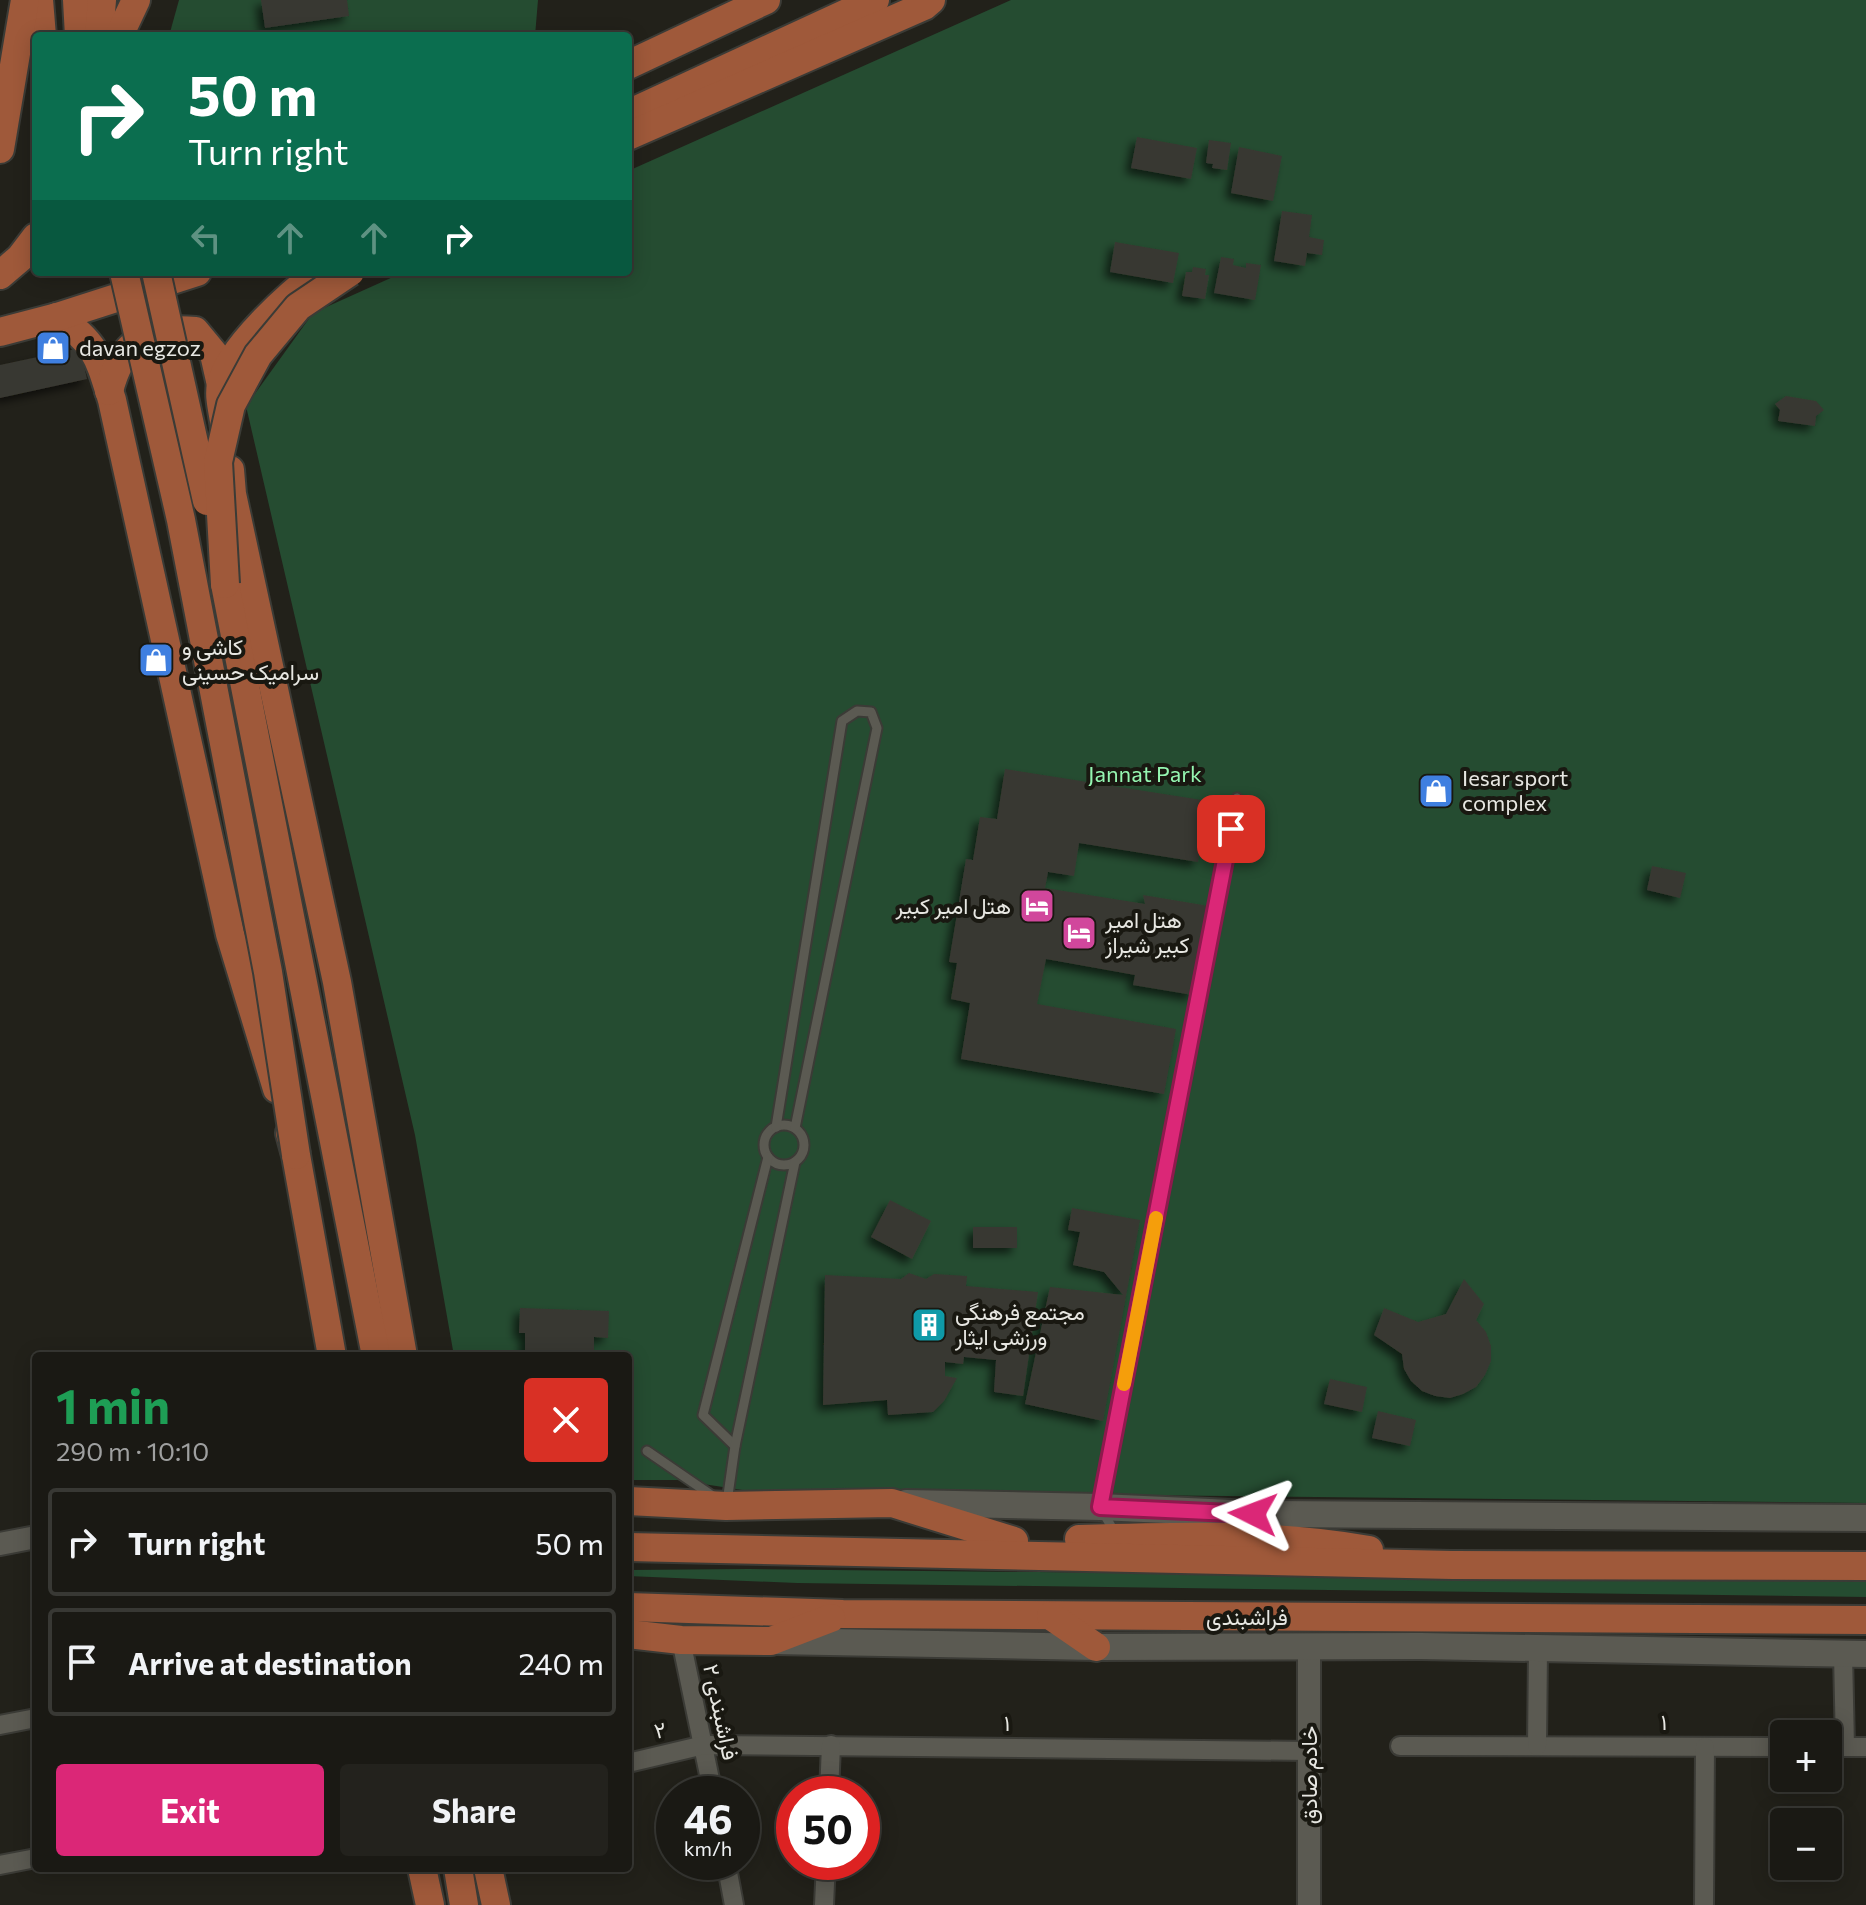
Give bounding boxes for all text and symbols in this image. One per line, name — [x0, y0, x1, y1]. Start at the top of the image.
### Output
text: 50 m — [188, 59, 317, 128]
icon: right — [56, 64, 160, 168]
text: Turn right — [188, 128, 349, 172]
icon: left — [184, 216, 228, 260]
icon: ahead — [268, 216, 312, 260]
icon: ahead — [352, 216, 396, 260]
icon: right — [436, 216, 480, 260]
shop icon: davan egzoz — [34, 329, 72, 367]
place label: davan egzoz — [79, 334, 201, 361]
place label: کاشی و سرامیک حسینی — [182, 633, 319, 686]
shop icon: کاشی و سرامیک حسینی — [137, 641, 175, 679]
park label: Jannat Park — [1088, 760, 1202, 787]
place label: Iesar sport complex — [1462, 764, 1568, 816]
shop icon: Iesar sport complex — [1417, 772, 1455, 810]
pin — [1197, 795, 1265, 863]
icon: arrive — [1209, 807, 1253, 851]
hotel icon: هتل امیر کبیر — [1018, 887, 1056, 925]
place label: هتل امیر کبیر — [894, 892, 1011, 920]
place label: هتل امیر کبیر شیراز — [1104, 906, 1190, 959]
hotel icon: هتل امیر کبیر شیراز — [1060, 914, 1098, 952]
place label: مجتمع فرهنگی ورزشی ایثار — [954, 1298, 1085, 1351]
building icon: مجتمع فرهنگی ورزشی ایثار — [910, 1306, 948, 1344]
text: 1 min — [56, 1375, 170, 1434]
button: close — [524, 1378, 608, 1462]
text: 290 m · 10:10 — [56, 1435, 209, 1466]
position arrow — [1211, 1472, 1295, 1556]
icon: right — [60, 1520, 104, 1564]
text: Turn right — [128, 1524, 265, 1561]
text: 50 m — [535, 1524, 604, 1561]
street label: فراشبندی — [1206, 1603, 1288, 1631]
icon: arrive — [60, 1640, 104, 1684]
text: Arrive at destination — [128, 1644, 412, 1681]
text: 240 m — [518, 1644, 604, 1681]
street label: ۲ فراشبندی — [697, 1661, 745, 1763]
street label: ۱ — [1661, 1708, 1667, 1735]
street label: ۱ — [1004, 1709, 1010, 1736]
street label: ۲ — [651, 1715, 669, 1744]
map controls — [1770, 1720, 1842, 1880]
button: + — [1770, 1720, 1842, 1792]
street label: خادم صادق — [1295, 1726, 1324, 1824]
button: Exit — [56, 1764, 324, 1856]
button: Share — [340, 1764, 608, 1856]
speed limit sign: 50 — [776, 1776, 880, 1880]
text: 46 — [683, 1793, 733, 1842]
button: − — [1770, 1808, 1842, 1880]
text: km/h — [684, 1836, 732, 1860]

